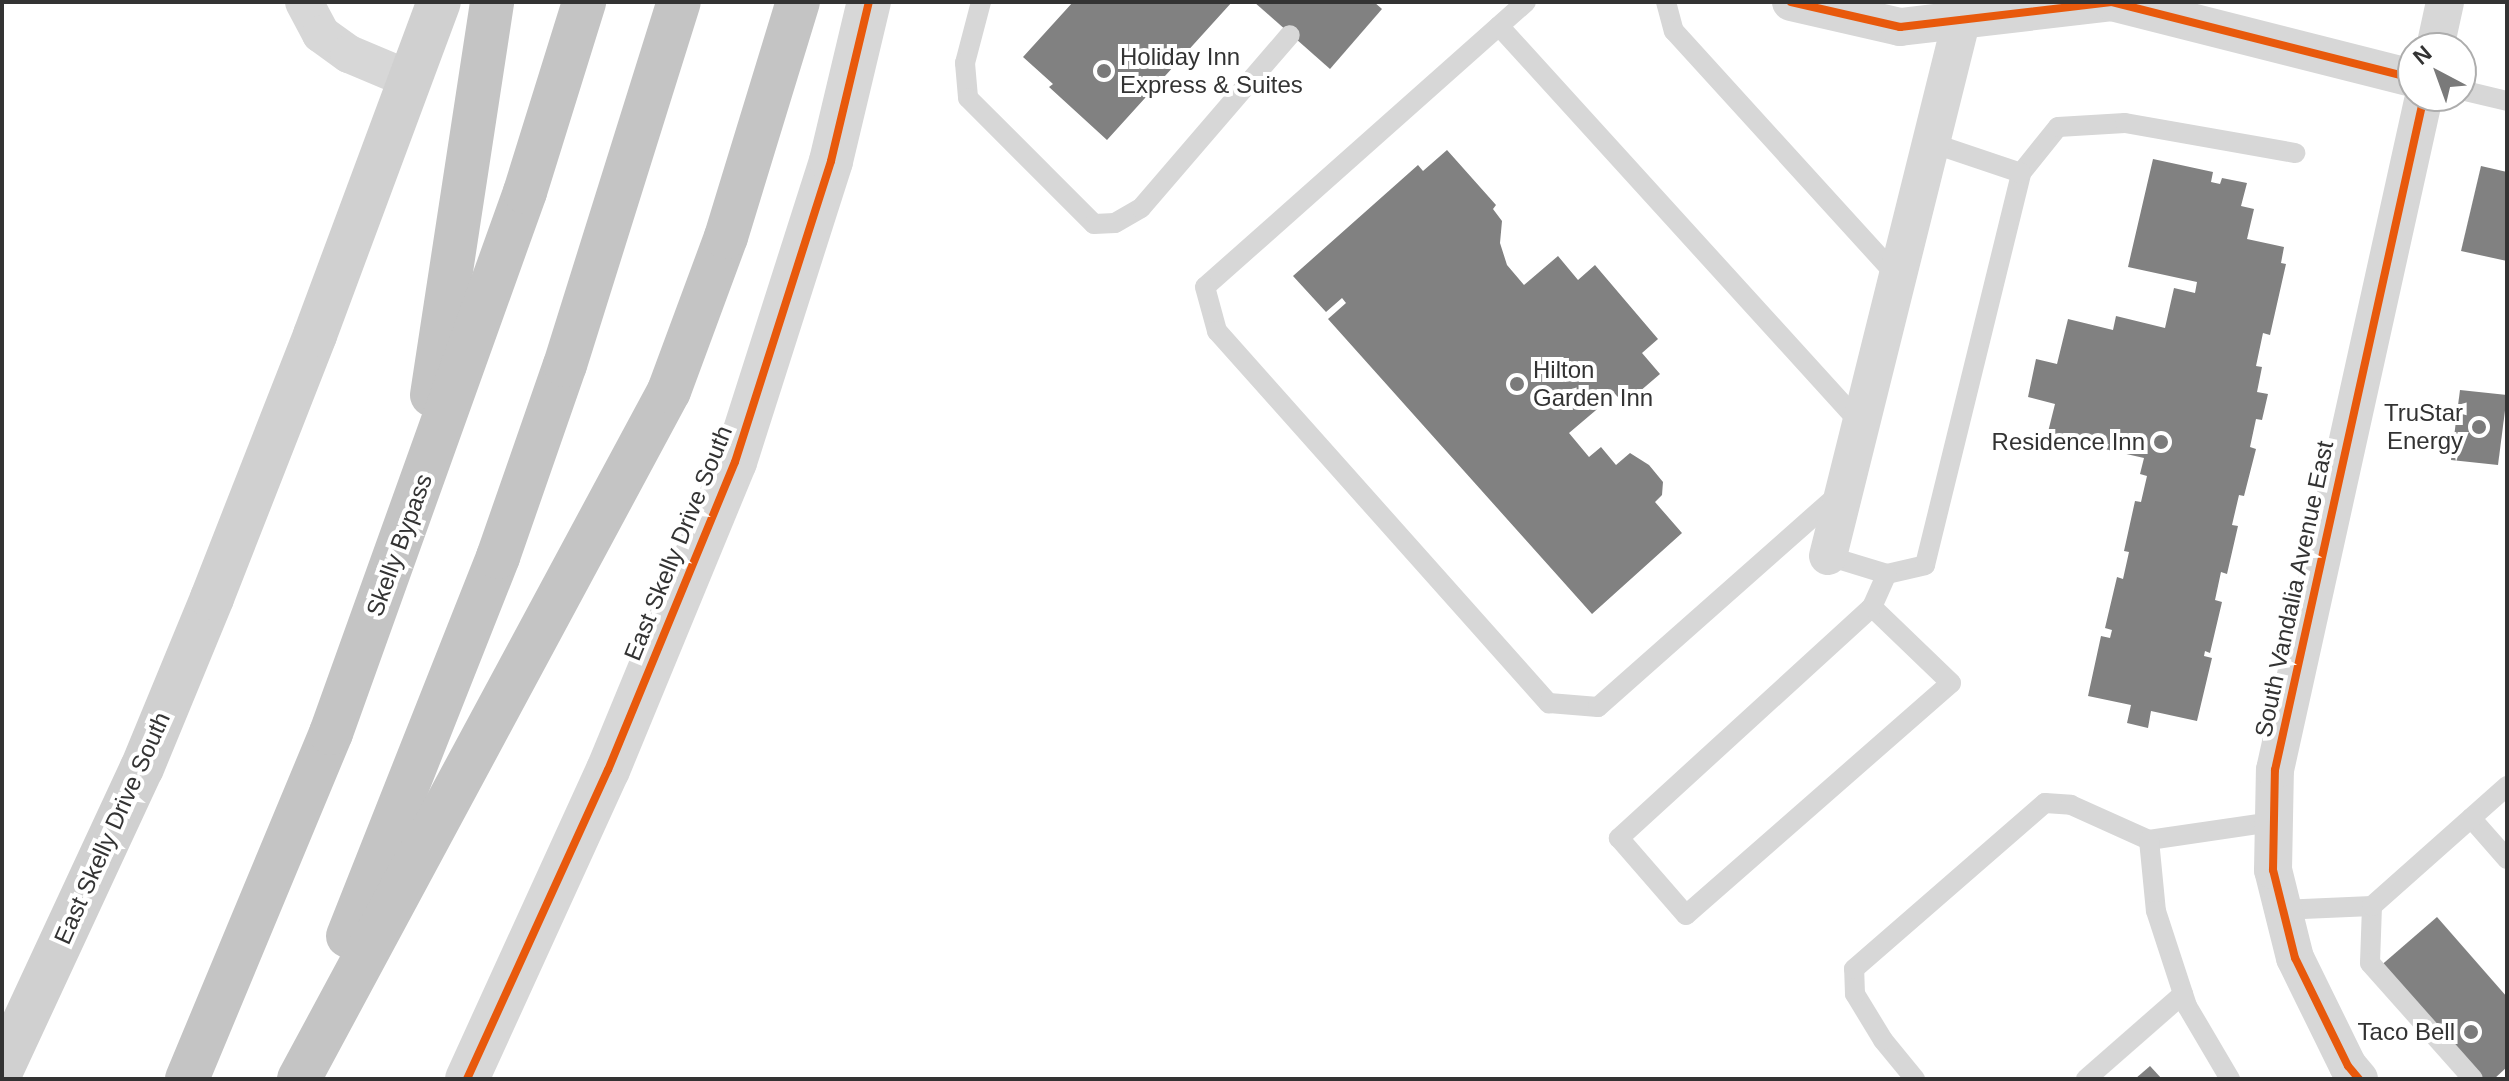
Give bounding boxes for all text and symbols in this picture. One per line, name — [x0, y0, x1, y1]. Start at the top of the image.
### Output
north arrow — [2397, 32, 2477, 112]
text: N — [2408, 40, 2436, 70]
place label: Holiday Inn Express & Suites — [1120, 43, 1303, 99]
marker: Holiday Inn Express & Suites — [1095, 62, 1113, 80]
place label: Hilton Garden Inn — [1533, 356, 1653, 412]
marker: Hilton Garden Inn — [1508, 375, 1526, 393]
place label: TruStar Energy — [2384, 399, 2463, 455]
marker: TruStar Energy — [2470, 418, 2488, 436]
street label: East Skelly Drive South — [618, 421, 738, 665]
place label: Residence Inn — [1992, 428, 2145, 456]
marker: Residence Inn — [2152, 433, 2170, 451]
street label: South Vandalia Avenue East — [2248, 438, 2340, 740]
street label: Skelly Bypass — [360, 470, 438, 620]
street label: East Skelly Drive South — [48, 708, 176, 948]
place label: Taco Bell — [2358, 1018, 2455, 1046]
marker: Taco Bell — [2462, 1023, 2480, 1041]

